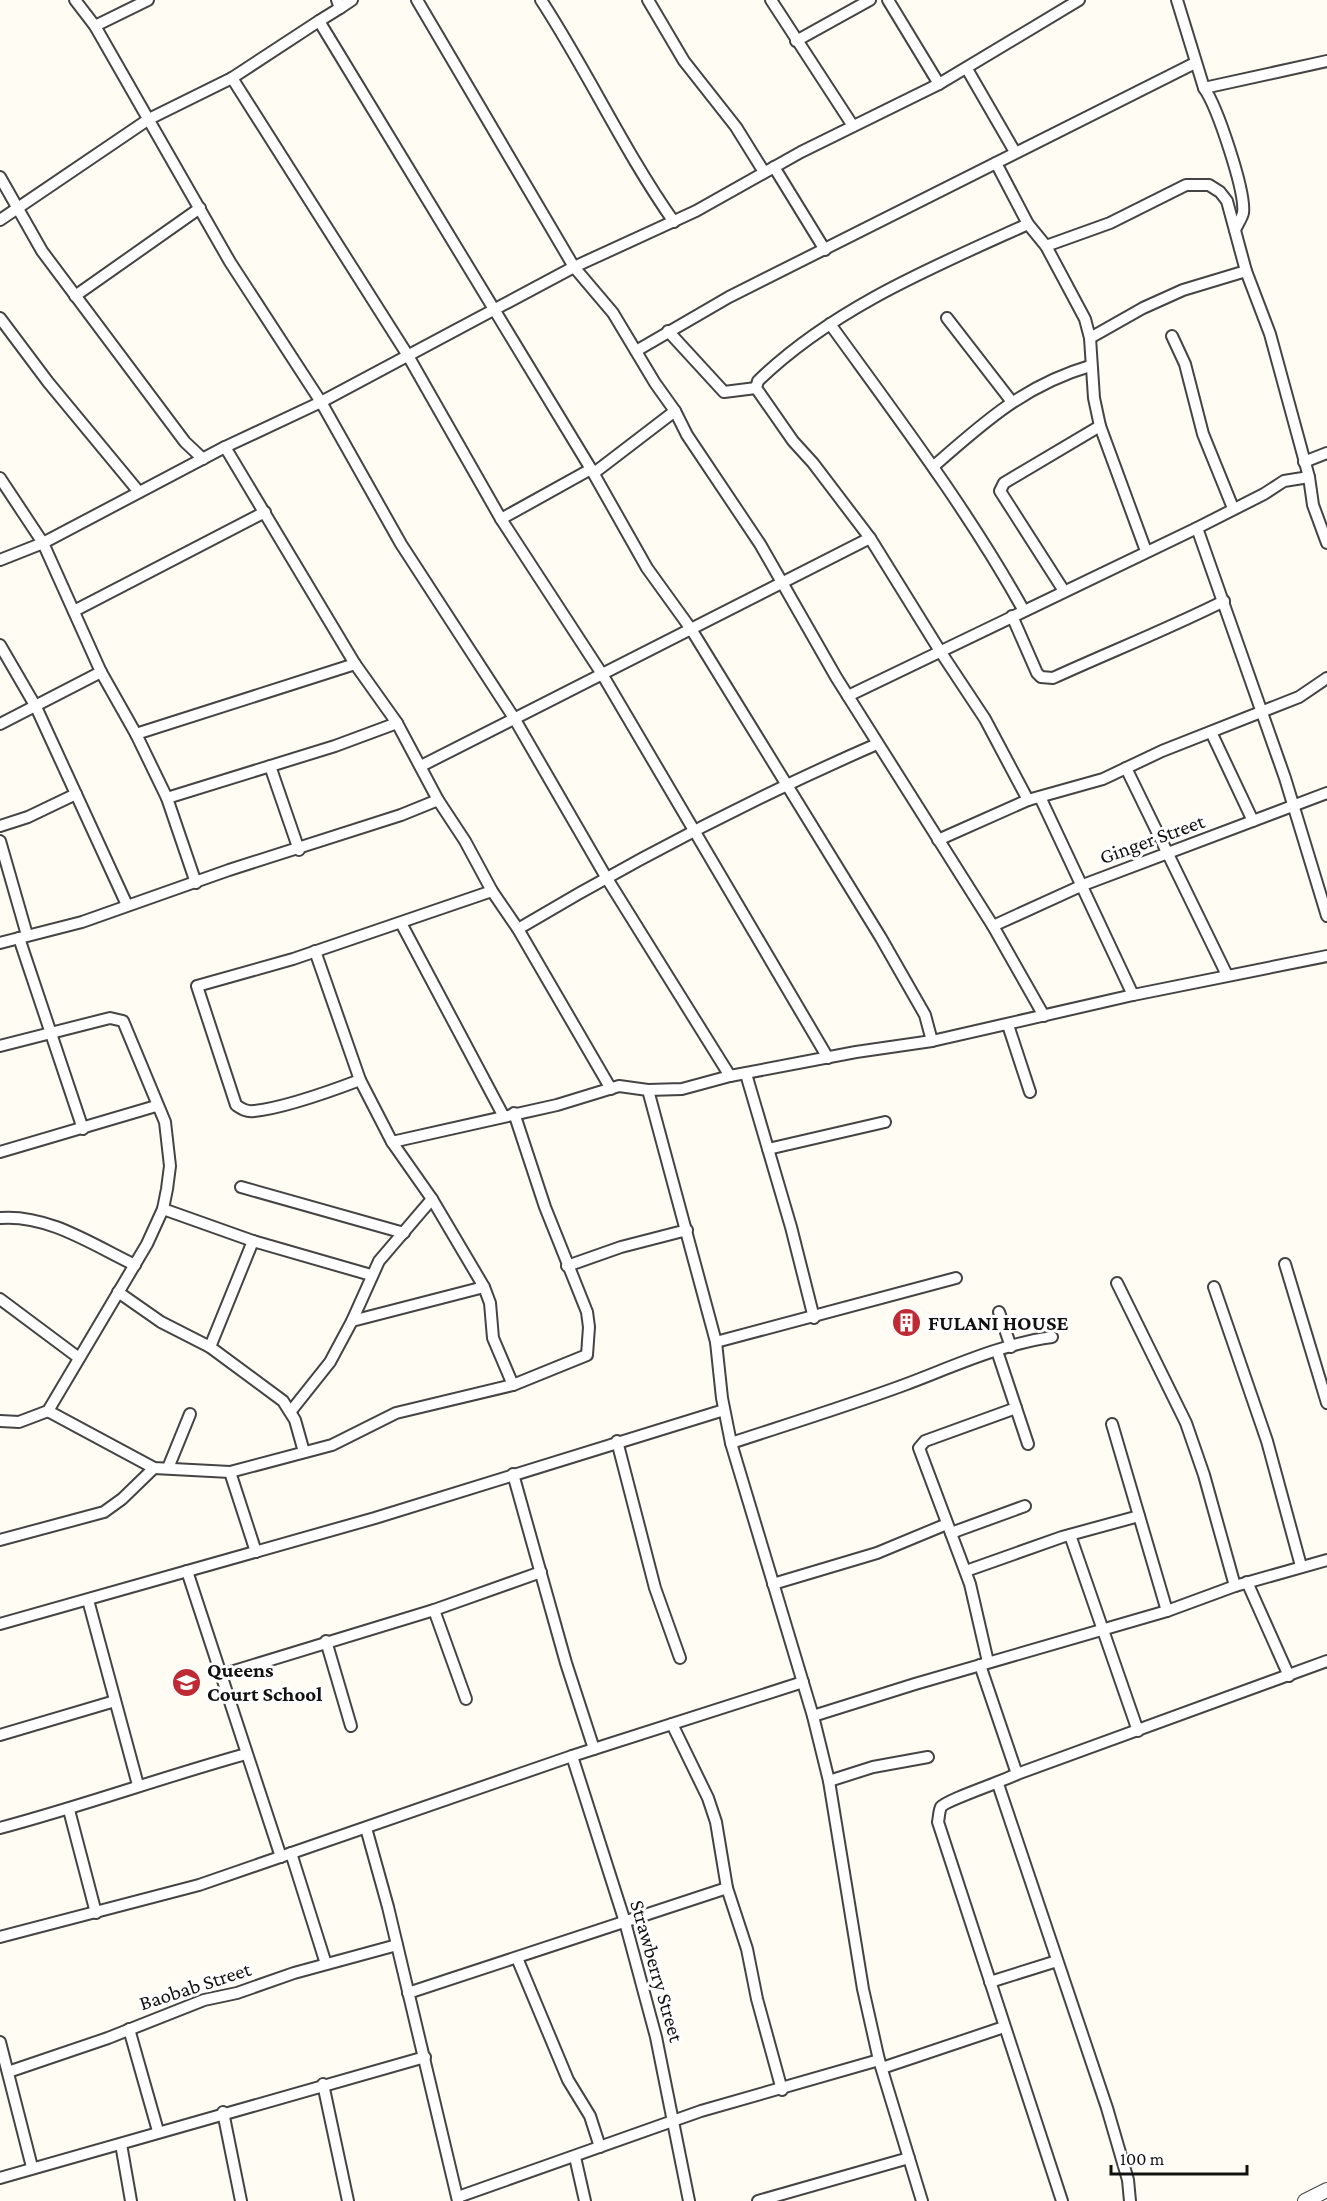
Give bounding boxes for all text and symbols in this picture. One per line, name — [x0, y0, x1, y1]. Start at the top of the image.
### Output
street label: Ginger Street — [1096, 809, 1209, 869]
building icon: FULANI HOUSE — [891, 1307, 923, 1339]
place label: FULANI HOUSE — [928, 1311, 1068, 1335]
place label: Queens Court School — [207, 1658, 322, 1706]
school or university icon: Queens Court School — [170, 1666, 202, 1698]
street label: Strawberry Street — [625, 1897, 689, 2046]
street label: Baobab Street — [136, 1956, 255, 2015]
scale bar — [1111, 2138, 1248, 2176]
text: 100 m — [1120, 2149, 1165, 2169]

